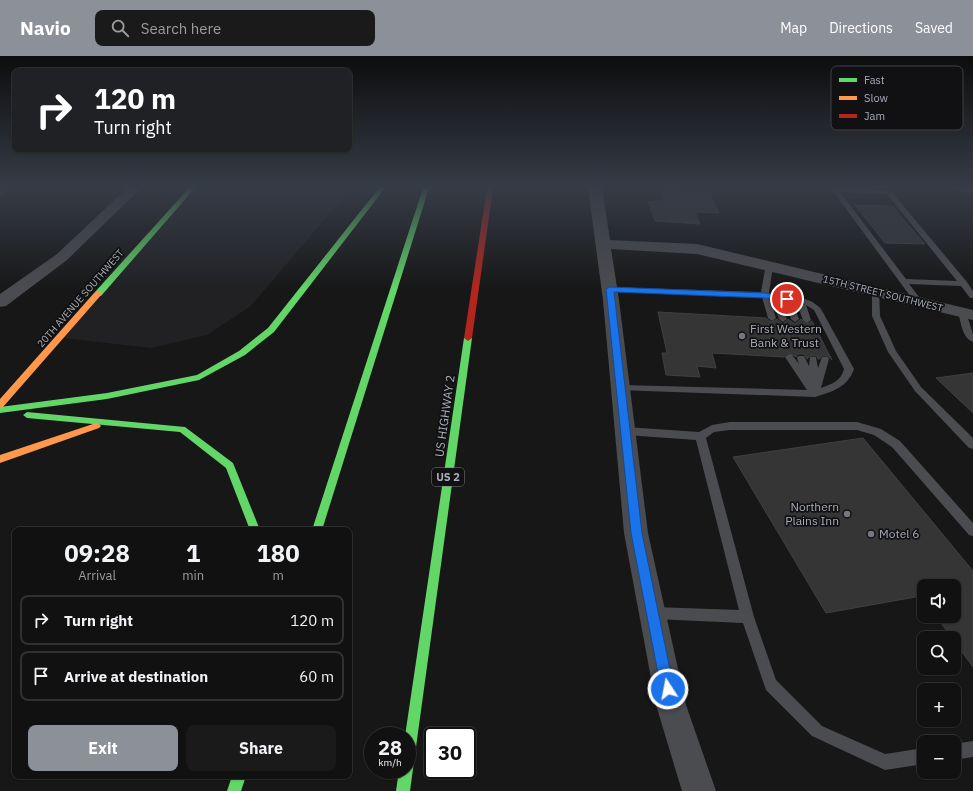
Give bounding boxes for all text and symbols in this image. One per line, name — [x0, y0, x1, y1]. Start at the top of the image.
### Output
search box — [95, 10, 375, 46]
text: Navio — [20, 16, 71, 40]
icon: search — [109, 17, 131, 39]
text: Search here — [141, 19, 221, 38]
text: Map — [780, 19, 807, 37]
text: Directions — [829, 19, 893, 37]
text: Saved — [915, 19, 953, 37]
legend — [831, 66, 963, 130]
text: Fast — [864, 73, 885, 87]
text: 120 m — [94, 80, 176, 117]
icon: right — [28, 84, 80, 136]
text: Slow — [864, 91, 888, 105]
text: Jam — [864, 109, 885, 123]
text: Turn right — [94, 116, 172, 139]
street label: 20TH AVENUE SOUTHWEST — [34, 246, 127, 350]
street label: 15TH STREET SOUTHWEST — [821, 272, 945, 315]
pin — [770, 282, 804, 316]
icon: arrive — [776, 288, 798, 310]
place label: First Western Bank & Trust — [750, 321, 822, 350]
marker: First Western Bank & Trust — [737, 331, 747, 341]
street label: US HIGHWAY 2 — [431, 374, 458, 458]
road number: US 2 — [432, 468, 464, 486]
place label: Northern Plains Inn — [785, 499, 839, 528]
marker: Northern Plains Inn — [842, 509, 852, 519]
place label: Motel 6 — [879, 526, 920, 541]
marker: Motel 6 — [866, 529, 876, 539]
text: 09:28 — [64, 537, 130, 569]
text: 1 — [186, 537, 200, 569]
text: 180 — [256, 537, 300, 569]
text: Arrival — [78, 567, 116, 584]
text: min — [182, 567, 204, 584]
text: m — [272, 567, 284, 584]
map controls — [917, 579, 961, 779]
button: sound — [917, 579, 961, 623]
icon: right — [30, 609, 52, 631]
text: Turn right — [64, 611, 133, 630]
text: 120 m — [290, 611, 334, 630]
button: search — [917, 631, 961, 675]
icon: arrive — [30, 665, 52, 687]
text: Arrive at destination — [64, 667, 208, 686]
text: 60 m — [299, 667, 334, 686]
position arrow — [647, 668, 689, 710]
button: + — [917, 683, 961, 727]
button: Exit — [28, 725, 178, 771]
button: Share — [186, 725, 336, 771]
speed limit sign: 30 — [424, 727, 476, 779]
text: 28 — [378, 734, 402, 761]
button: − — [917, 735, 961, 779]
text: km/h — [378, 756, 402, 769]

